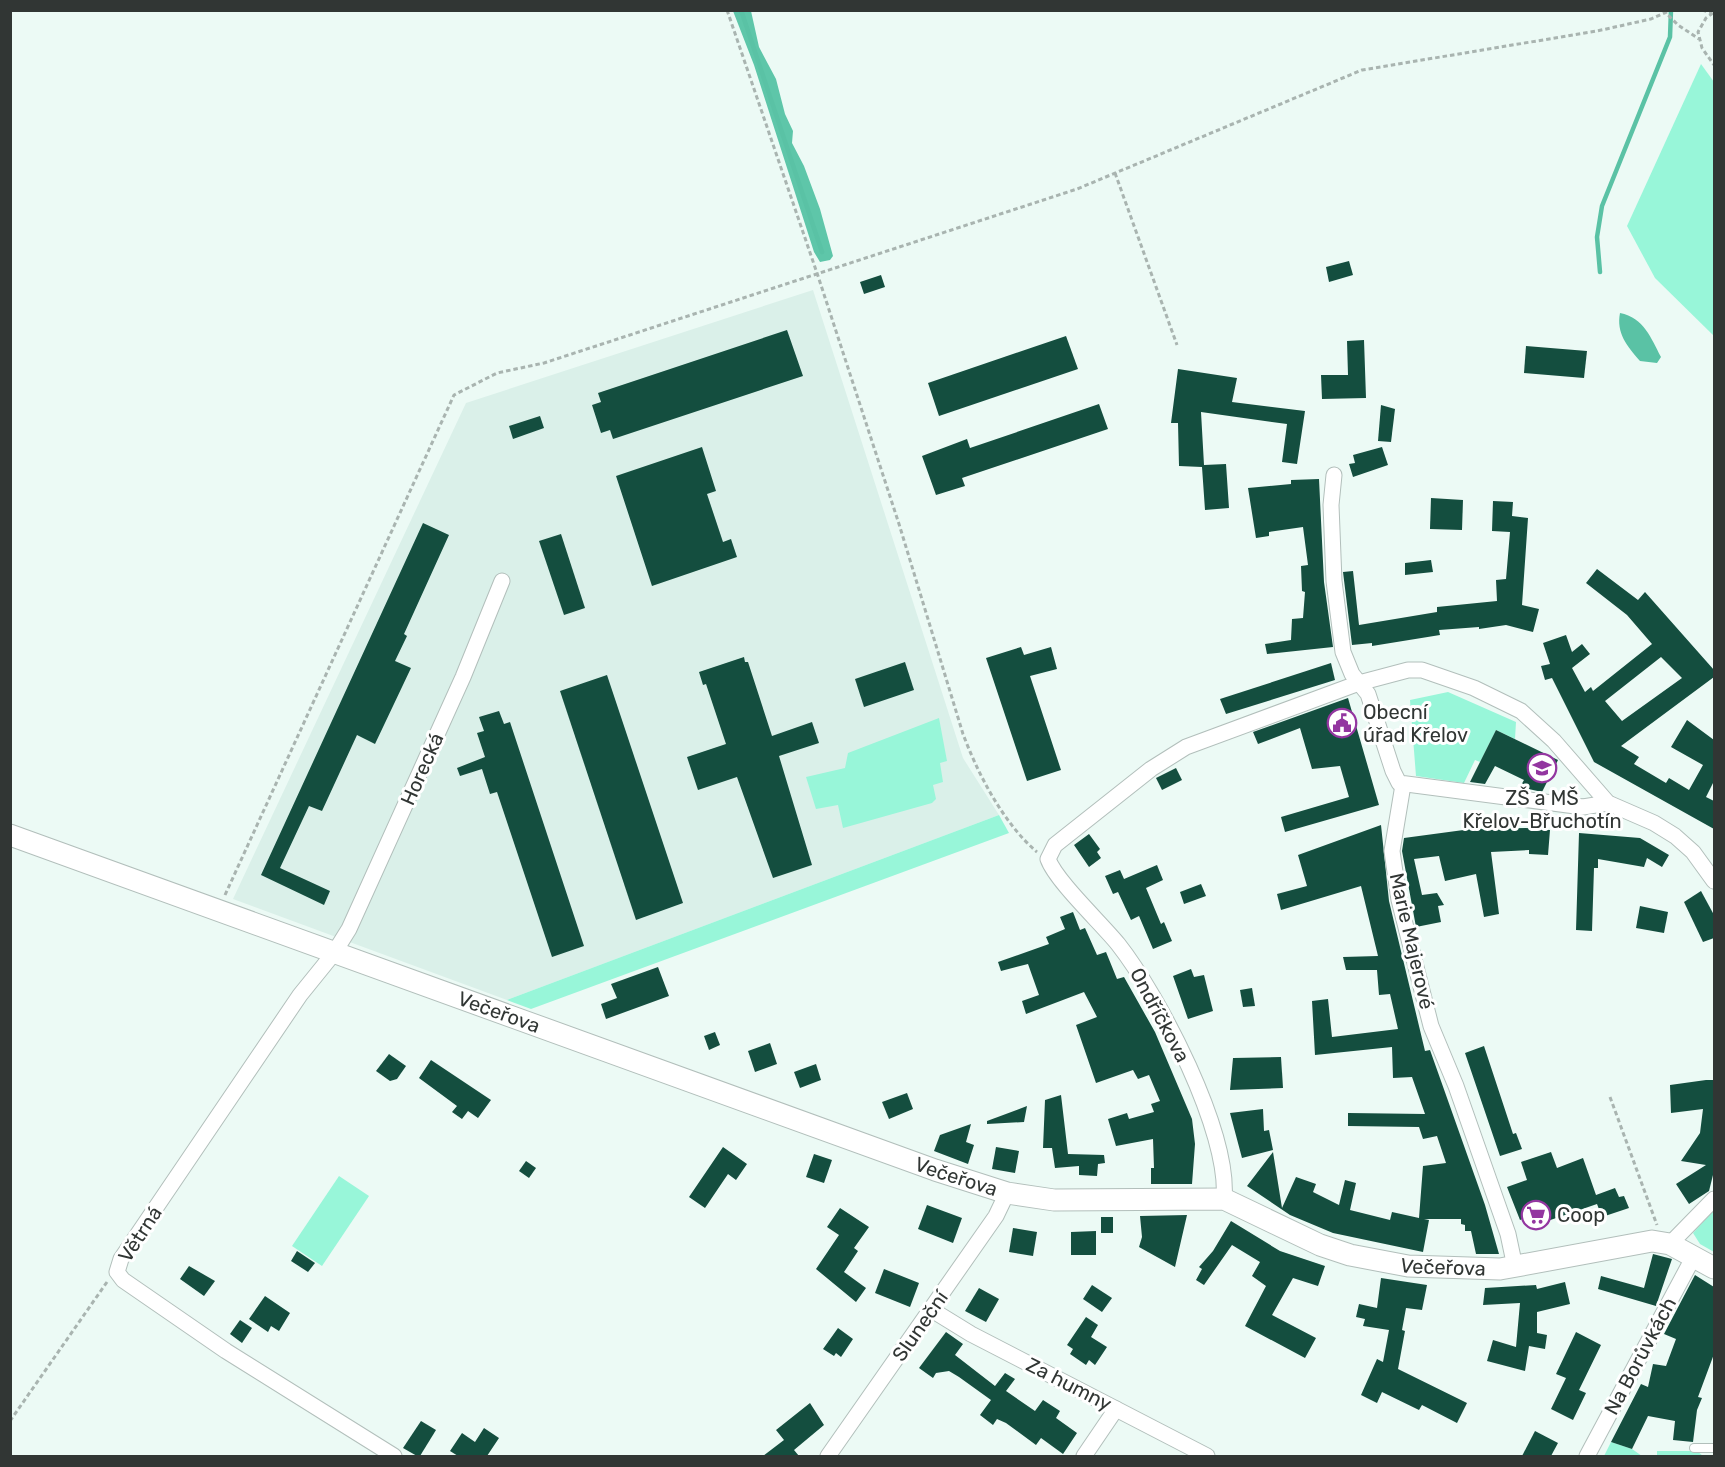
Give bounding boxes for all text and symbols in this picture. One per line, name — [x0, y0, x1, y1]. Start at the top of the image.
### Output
place label: Obecní úřad Křelov — [1363, 700, 1468, 747]
public building icon: Obecní úřad Křelov — [1326, 707, 1358, 739]
street label: Horecká — [395, 729, 449, 809]
school or university icon: ZŠ a MŠ Křelov-Břuchotín — [1526, 752, 1558, 784]
place label: ZŠ a MŠ Křelov-Břuchotín — [1462, 786, 1622, 833]
street label: Marie Majerové — [1385, 870, 1439, 1012]
street label: Ondříčkova — [1125, 964, 1195, 1066]
street label: Večeřova — [455, 986, 543, 1038]
street label: Večeřova — [911, 1152, 1001, 1201]
supermarket icon: Coop — [1520, 1199, 1552, 1231]
street label: Větrná — [113, 1202, 167, 1266]
place label: Coop — [1557, 1203, 1605, 1227]
street label: Večeřova — [1398, 1253, 1486, 1281]
street label: Sluneční — [887, 1285, 954, 1366]
street label: Na Borůvkách — [1599, 1293, 1681, 1419]
street label: Za humny — [1022, 1352, 1116, 1416]

